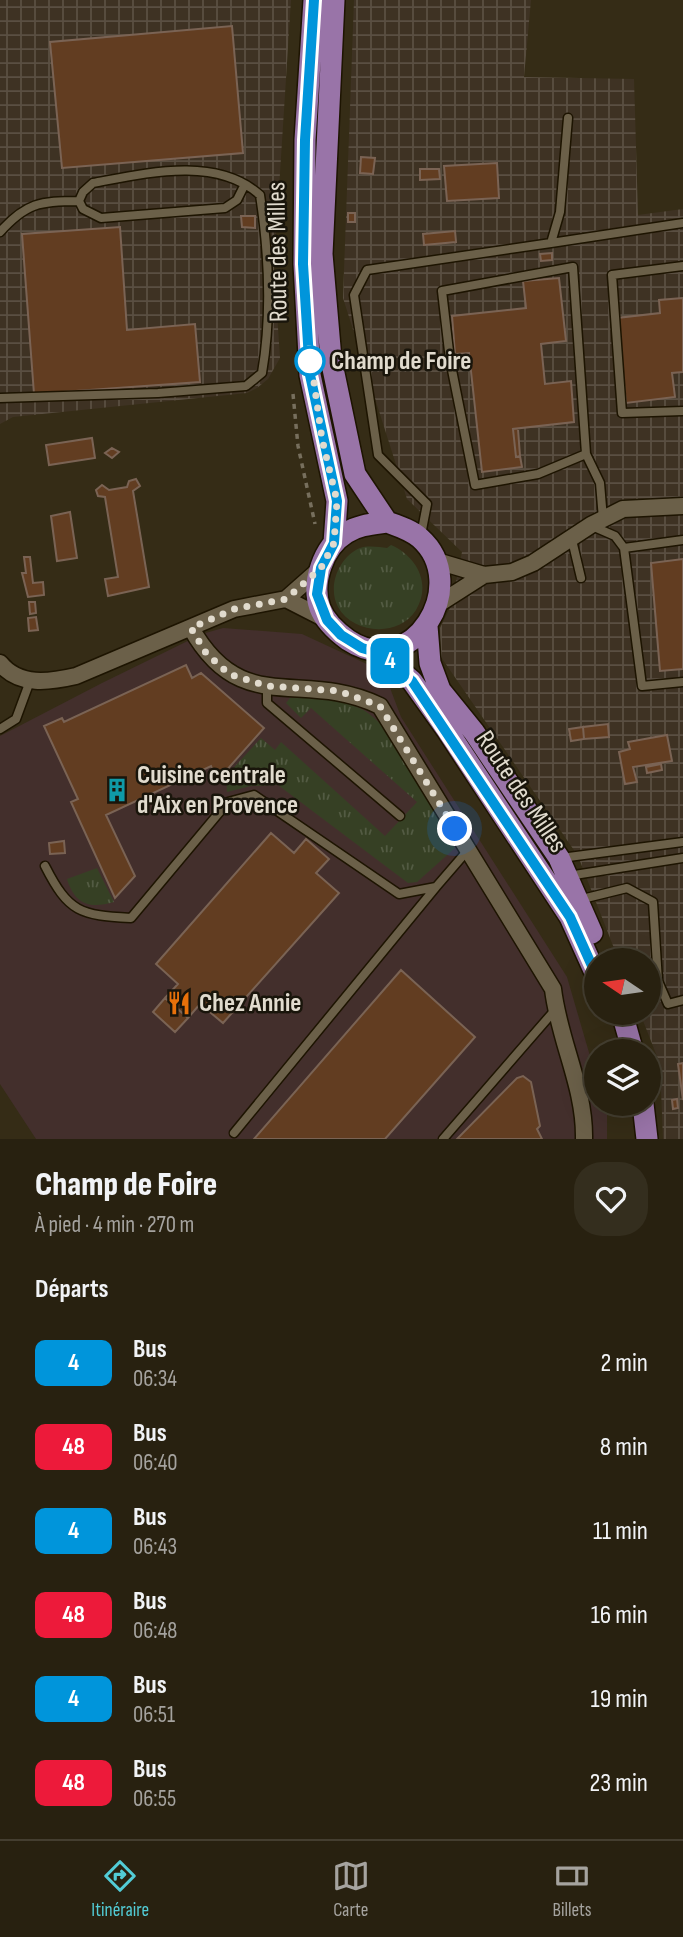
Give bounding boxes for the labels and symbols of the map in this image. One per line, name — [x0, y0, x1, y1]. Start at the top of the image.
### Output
street label: Route des Milles — [261, 182, 295, 322]
marker: Champ de Foire — [295, 346, 325, 376]
place label: Champ de Foire — [331, 346, 471, 377]
line badge: 4 — [367, 638, 413, 684]
street label: Route des Milles — [469, 725, 573, 859]
place label: Cuisine centrale d'Aix en Provence — [137, 760, 298, 821]
building icon: Cuisine centrale d'Aix en Provence — [103, 776, 131, 804]
your location — [437, 811, 472, 846]
north arrow — [584, 948, 662, 1026]
place label: Chez Annie — [199, 988, 301, 1019]
restaurant icon: Chez Annie — [165, 989, 193, 1017]

